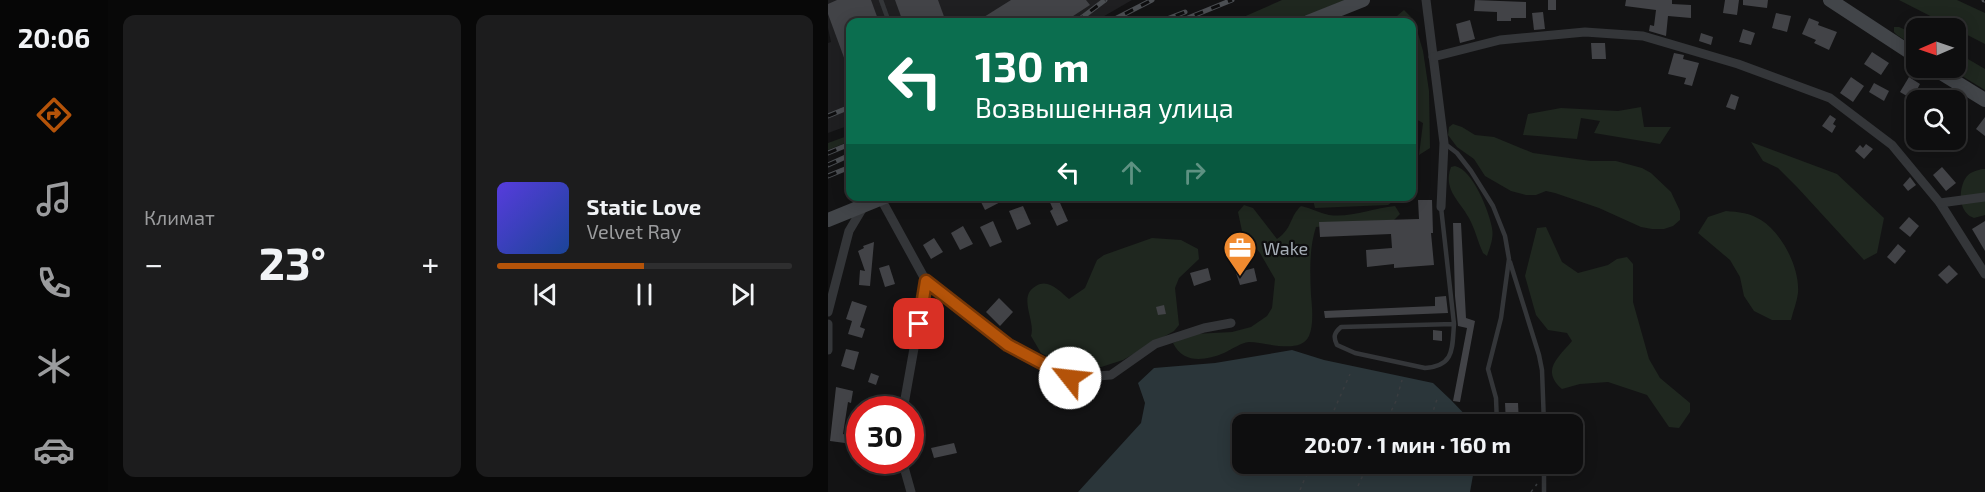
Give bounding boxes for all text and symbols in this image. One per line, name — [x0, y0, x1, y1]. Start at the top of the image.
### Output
north arrow — [1906, 18, 1966, 78]
map controls — [1906, 18, 1966, 150]
text: 20:06 — [18, 21, 90, 53]
text: 130 m — [975, 40, 1090, 90]
icon: left — [876, 42, 954, 120]
button: search — [1906, 90, 1966, 150]
text: Возвышенная улица — [975, 91, 1234, 123]
icon: directions — [33, 94, 75, 136]
icon: left — [1052, 156, 1085, 189]
icon: ahead — [1115, 156, 1148, 189]
icon: right — [1178, 156, 1211, 189]
icon: music — [33, 178, 75, 220]
text: Static Love — [587, 193, 701, 219]
text: Климат — [144, 205, 215, 229]
text: Velvet Ray — [587, 219, 681, 243]
office icon: Wake — [1222, 230, 1258, 277]
text: 23° — [259, 235, 326, 289]
place label: Wake — [1263, 237, 1308, 259]
text: − — [144, 243, 163, 283]
text: + — [421, 243, 439, 283]
icon: phone — [33, 262, 75, 304]
icon: previous — [529, 278, 562, 311]
icon: pause — [628, 278, 661, 311]
icon: next — [726, 278, 759, 311]
pin — [893, 298, 944, 349]
icon: arrive — [902, 307, 935, 340]
icon: climate — [33, 345, 75, 387]
position arrow — [1038, 346, 1102, 410]
speed limit sign: 30 — [846, 396, 924, 474]
icon: car — [33, 429, 75, 471]
text: 20:07 · 1 мин · 160 m — [1304, 431, 1511, 457]

